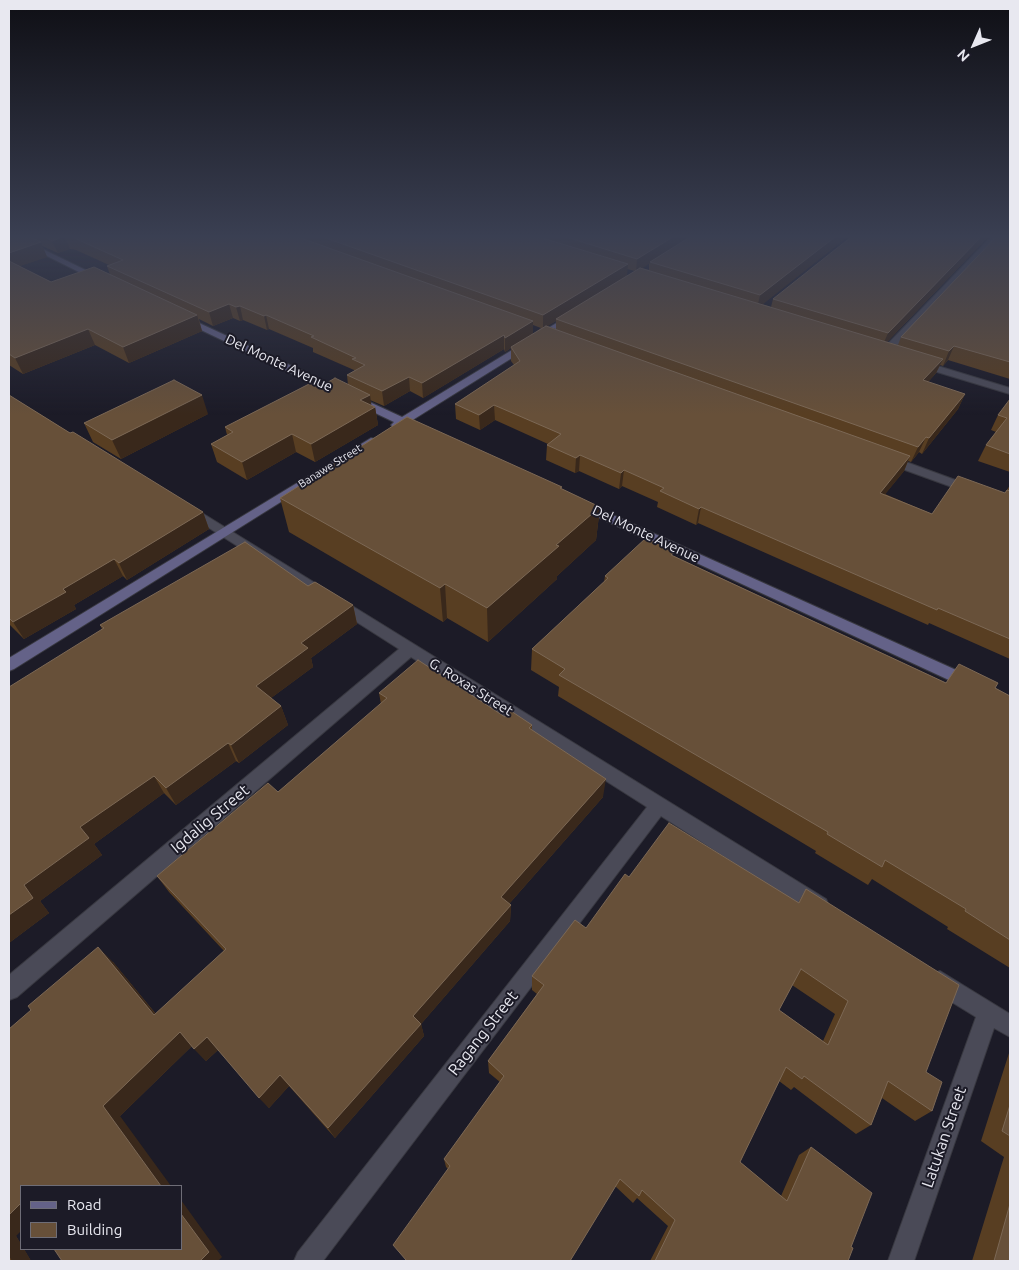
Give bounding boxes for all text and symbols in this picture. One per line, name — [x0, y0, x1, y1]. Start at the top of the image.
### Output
north arrow — [949, 20, 999, 70]
text: N — [954, 46, 973, 65]
street label: Del Monte Avenue — [223, 331, 335, 395]
street label: Banawe Street — [296, 441, 364, 491]
street label: Del Monte Avenue — [590, 502, 702, 566]
street label: G. Roxas Street — [426, 655, 516, 719]
street label: Igdalig Street — [167, 781, 253, 857]
street label: Ragang Street — [444, 987, 522, 1079]
street label: Latukan Street — [918, 1084, 970, 1190]
legend — [20, 1185, 182, 1250]
text: Road — [67, 1196, 102, 1213]
text: Building — [67, 1221, 122, 1238]

